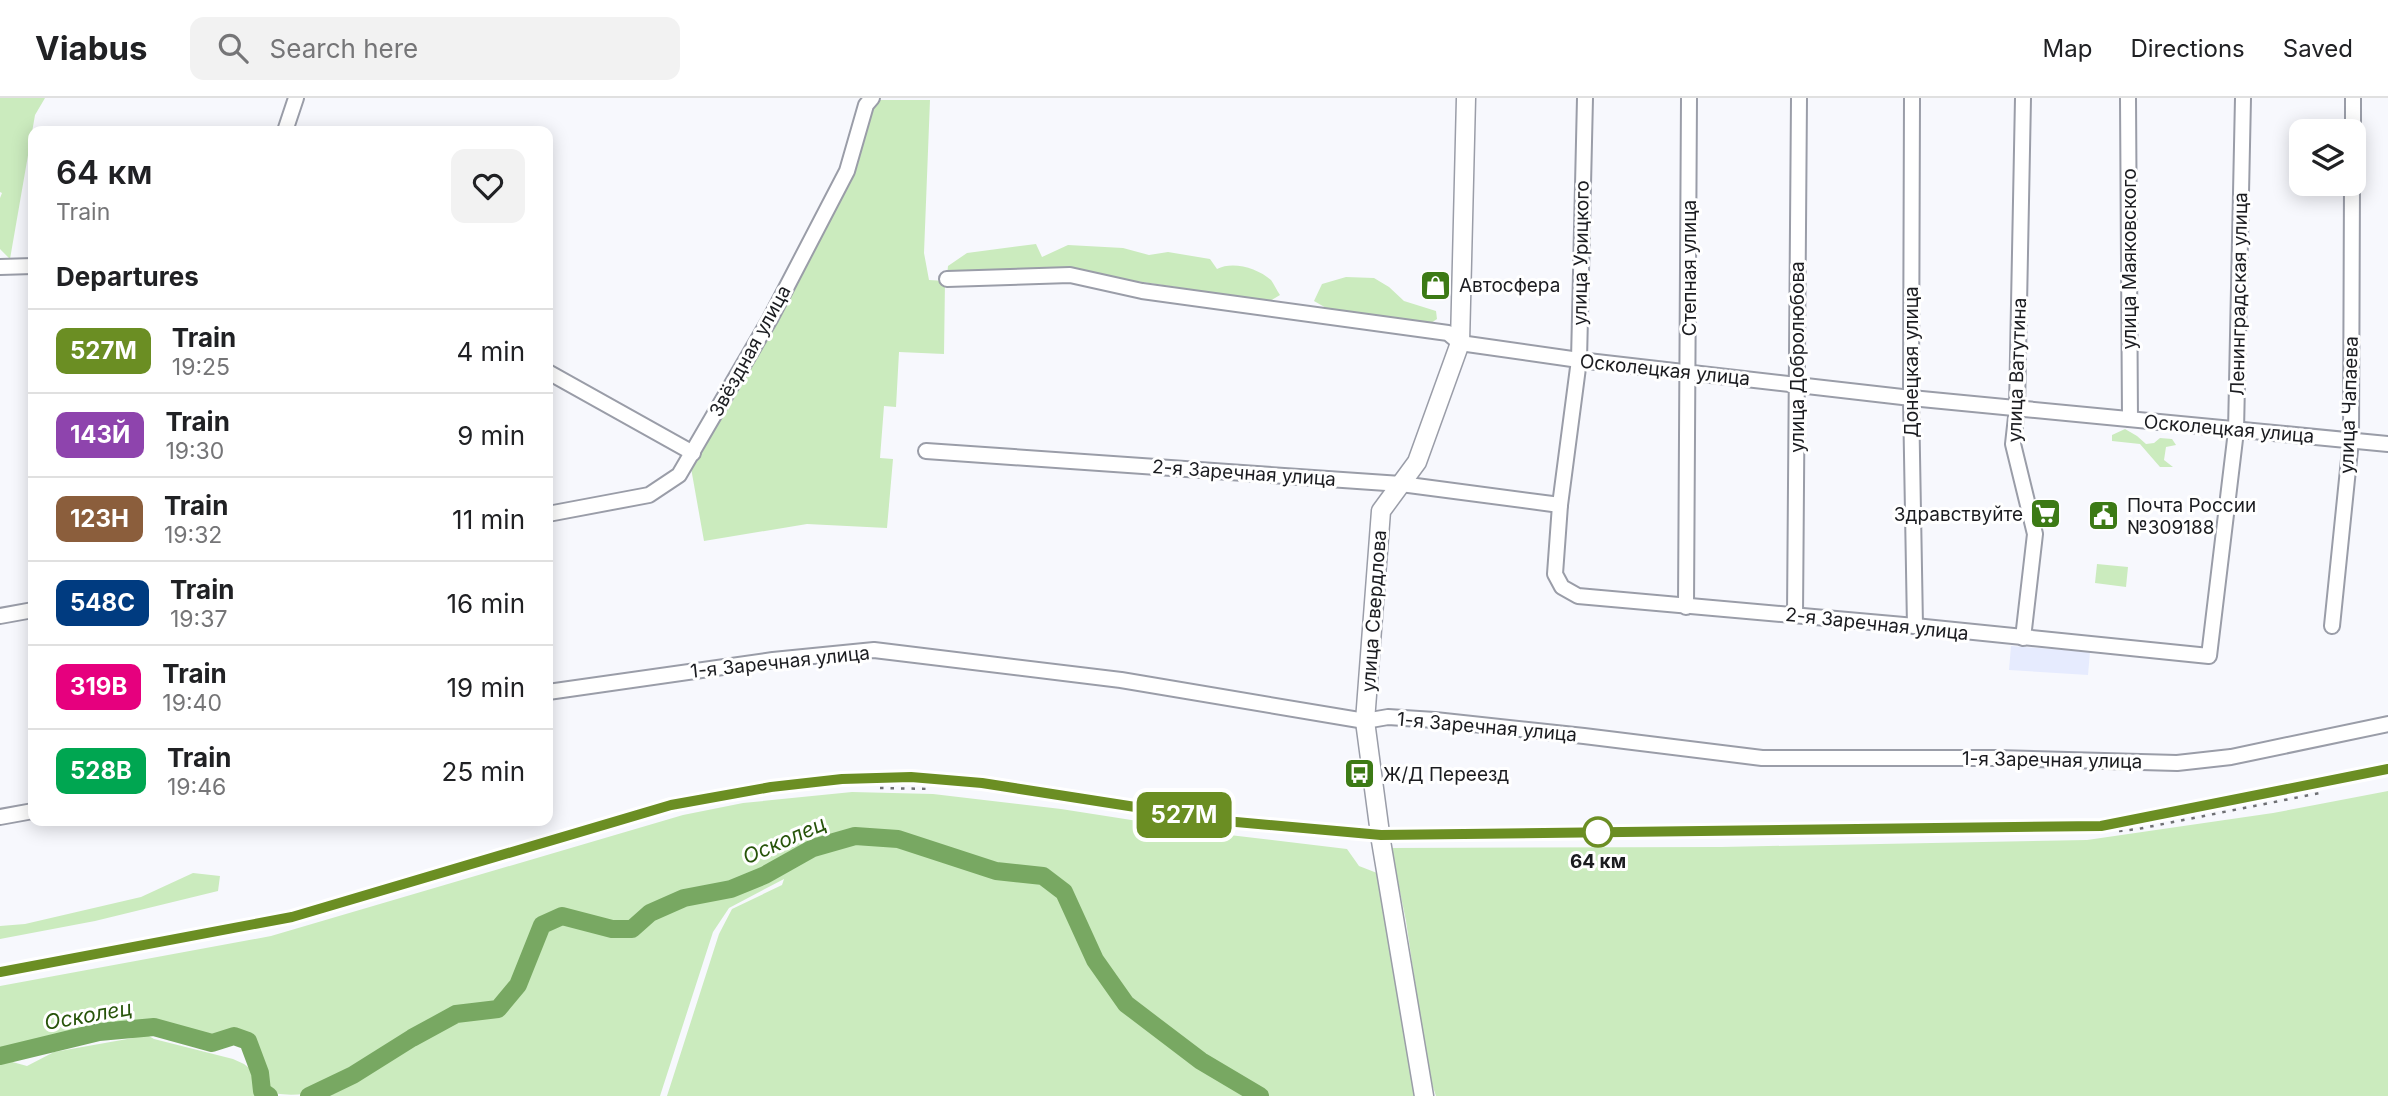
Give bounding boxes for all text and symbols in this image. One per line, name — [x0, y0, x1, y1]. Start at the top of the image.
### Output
search box — [190, 17, 680, 80]
text: Viabus — [35, 28, 148, 68]
icon: search — [214, 29, 252, 67]
text: Search here — [270, 33, 418, 64]
text: Map — [2043, 34, 2092, 63]
text: Directions — [2130, 34, 2245, 63]
text: Saved — [2283, 34, 2353, 63]
map controls — [2289, 119, 2366, 196]
button: layers — [2289, 119, 2366, 196]
button: heart — [451, 149, 525, 223]
text: 64 км — [56, 152, 153, 192]
street label: улица Маяковского — [2118, 168, 2141, 350]
street label: улица Урицкого — [1568, 180, 1594, 326]
street label: Ленинградская улица — [2226, 192, 2252, 396]
text: Train — [56, 198, 110, 226]
street label: Степная улица — [1678, 200, 1701, 336]
text: Departures — [56, 261, 199, 292]
street label: улица Добролюбова — [1786, 261, 1809, 453]
shop icon: Автосфера — [1419, 268, 1453, 302]
place label: Автосфера — [1459, 274, 1560, 297]
street label: Звёздная улица — [704, 281, 796, 421]
street label: Донецкая улица — [1900, 286, 1923, 438]
street label: улица Ватутина — [2003, 297, 2031, 443]
text: Train — [172, 322, 236, 353]
text: 527М — [70, 336, 137, 365]
text: 4 min — [456, 336, 525, 367]
street label: улица Чапаева — [2335, 336, 2363, 474]
street label: Осколецкая улица — [1579, 350, 1751, 390]
text: 19:25 — [172, 353, 230, 381]
text: Train — [165, 406, 230, 437]
street label: Осколецкая улица — [2143, 410, 2315, 448]
text: 143Й — [70, 420, 130, 449]
text: 9 min — [457, 420, 525, 451]
text: 19:30 — [165, 437, 224, 465]
street label: 2-я Заречная улица — [1151, 455, 1337, 491]
text: Train — [164, 490, 228, 521]
place label: Почта России №309188 — [2127, 494, 2256, 539]
supermarket icon: Здравствуйте — [2029, 497, 2063, 531]
public building icon: Почта России №309188 — [2087, 499, 2121, 533]
place label: Здравствуйте — [1894, 503, 2023, 526]
text: 123Н — [70, 504, 129, 533]
text: 11 min — [452, 504, 525, 535]
text: 19:32 — [164, 521, 222, 549]
street label: улица Свердлова — [1357, 529, 1391, 693]
text: Train — [170, 574, 234, 605]
text: 548С — [70, 588, 135, 617]
text: 16 min — [447, 588, 525, 619]
street label: 2-я Заречная улица — [1784, 603, 1970, 645]
text: 19:37 — [170, 605, 227, 633]
street label: 1-я Заречная улица — [689, 641, 871, 683]
text: Train — [162, 658, 227, 689]
text: 319В — [70, 672, 127, 701]
text: 19 min — [447, 672, 525, 703]
text: 19:40 — [162, 689, 222, 717]
street label: 1-я Заречная улица — [1396, 708, 1578, 746]
text: Train — [167, 742, 231, 773]
street label: 1-я Заречная улица — [1962, 747, 2142, 773]
text: 528В — [70, 756, 132, 785]
text: 25 min — [442, 756, 525, 787]
bus stop icon: Ж/Д Переезд — [1343, 757, 1377, 791]
place label: Ж/Д Переезд — [1383, 763, 1509, 786]
text: 19:46 — [167, 773, 226, 801]
line badge: 527М — [1135, 792, 1233, 838]
text: 527М — [1151, 800, 1217, 829]
water label: Осколец — [739, 811, 829, 869]
marker: 64 км — [1583, 817, 1613, 847]
place label: 64 км — [1570, 850, 1626, 873]
water label: Осколец — [42, 995, 134, 1035]

